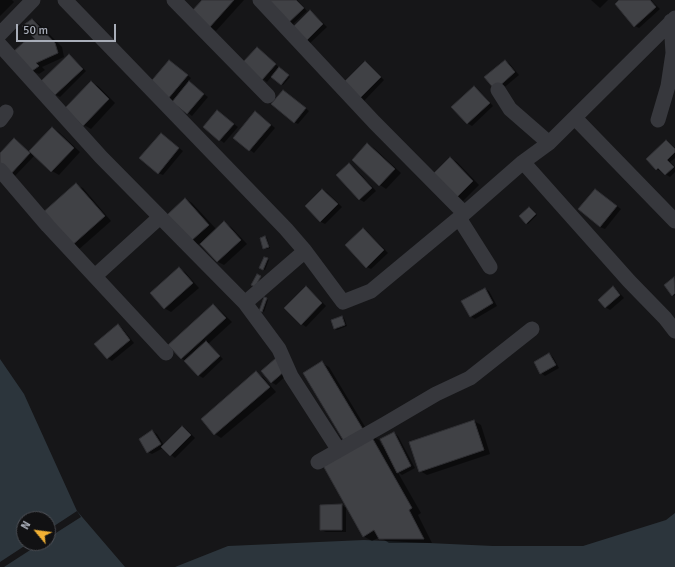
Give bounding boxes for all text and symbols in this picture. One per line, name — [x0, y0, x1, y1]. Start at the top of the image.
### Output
scale bar — [18, 16, 118, 42]
text: 50 m — [23, 23, 48, 38]
north arrow — [16, 511, 56, 551]
text: N — [18, 519, 33, 532]

